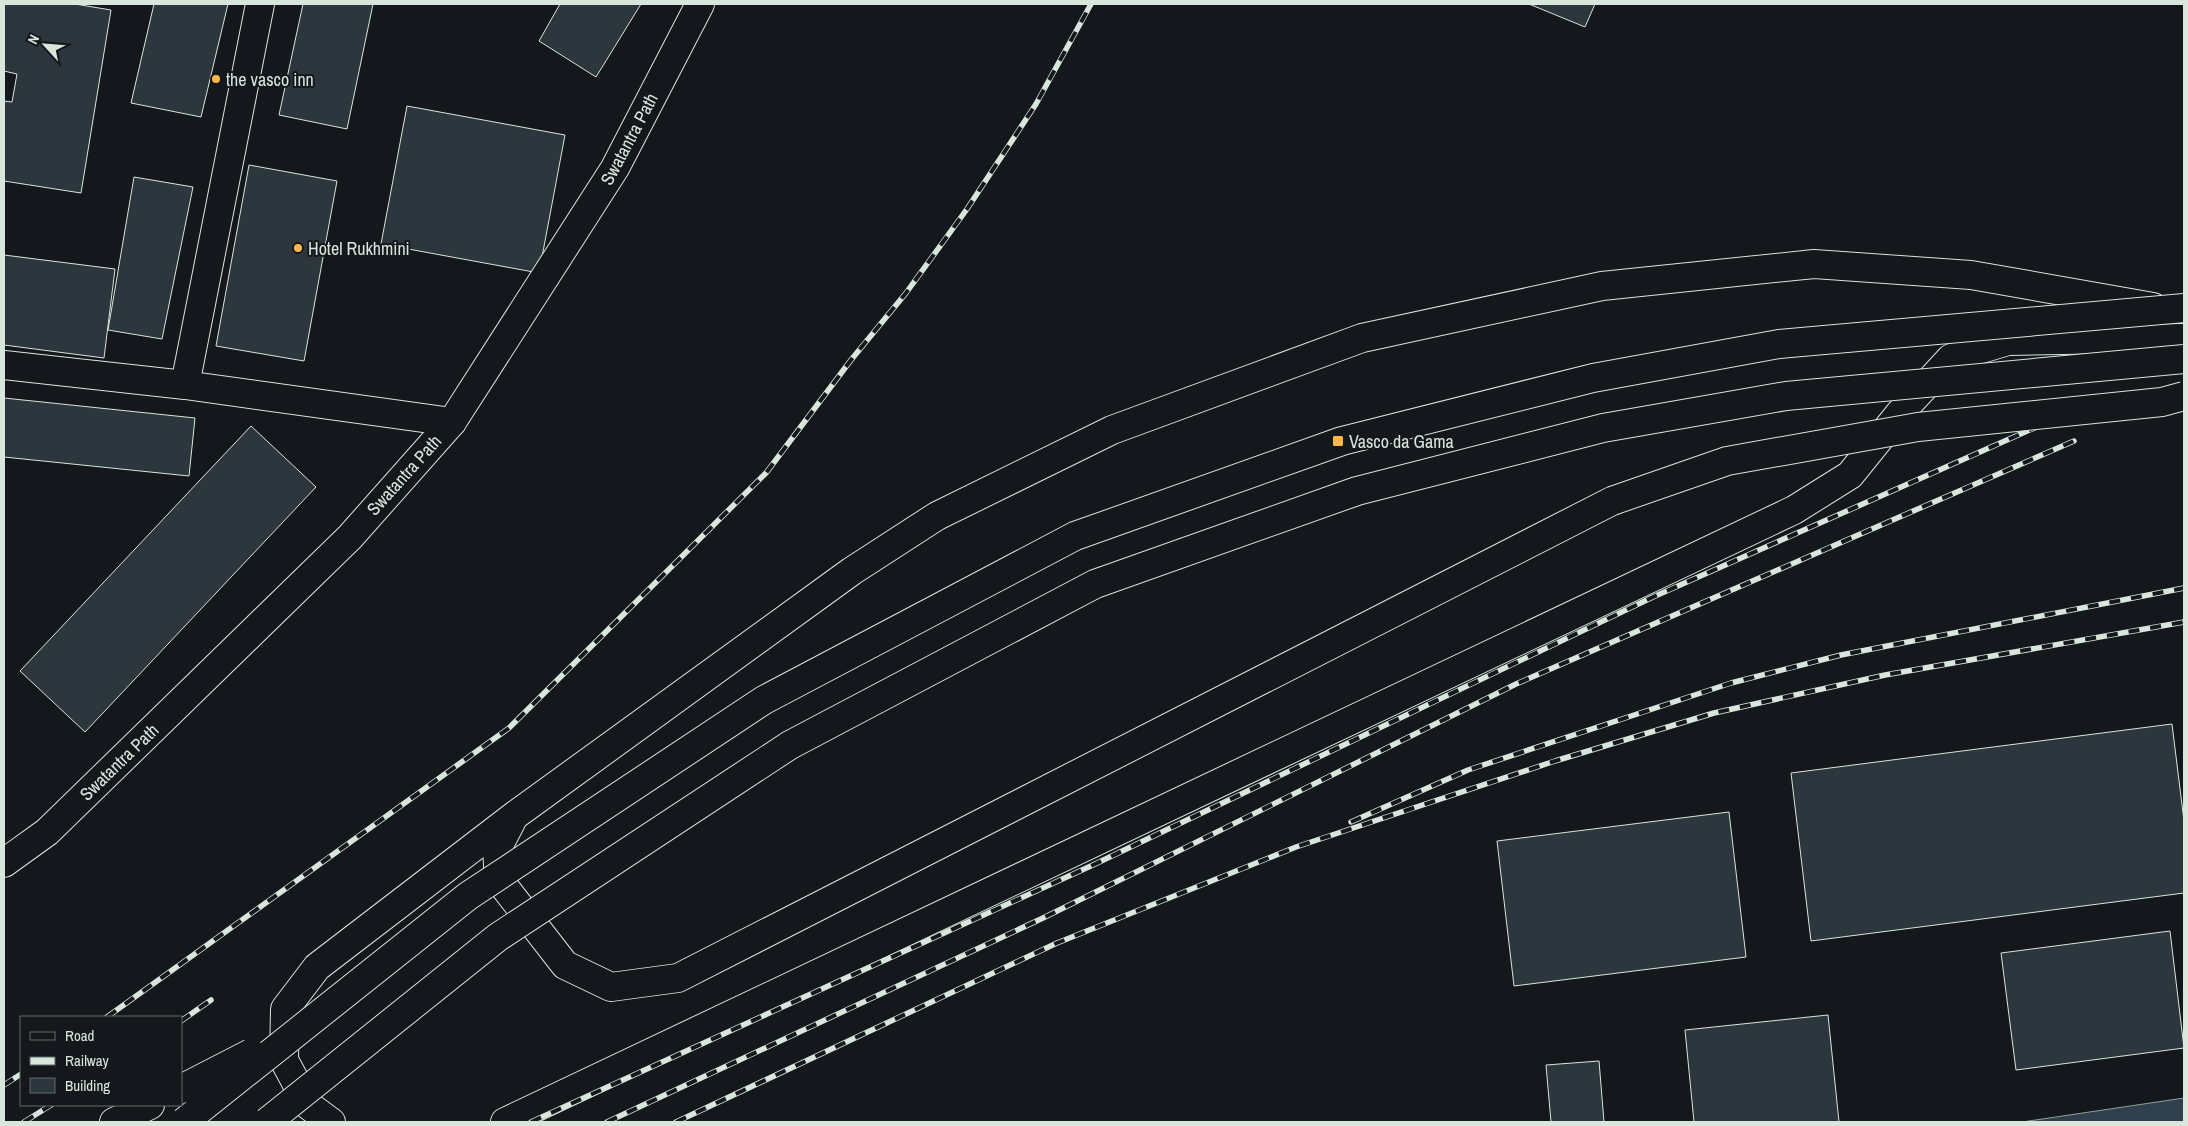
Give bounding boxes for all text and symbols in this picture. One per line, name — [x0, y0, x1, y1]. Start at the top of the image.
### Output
north arrow — [20, 20, 70, 70]
text: N — [23, 32, 43, 47]
place label: the vasco inn — [226, 67, 314, 92]
marker: the vasco inn — [210, 73, 222, 85]
street label: Swatantra Path — [594, 89, 664, 189]
place label: Hotel Rukhmini — [308, 236, 410, 261]
marker: Hotel Rukhmini — [292, 242, 304, 254]
street label: Swatantra Path — [361, 429, 447, 521]
place label: Vasco da Gama — [1349, 429, 1454, 454]
marker: Vasco da Gama — [1331, 434, 1345, 448]
street label: Swatantra Path — [74, 718, 164, 806]
legend — [20, 1016, 182, 1106]
text: Road — [65, 1025, 94, 1046]
text: Railway — [65, 1050, 110, 1071]
text: Building — [65, 1075, 110, 1096]

